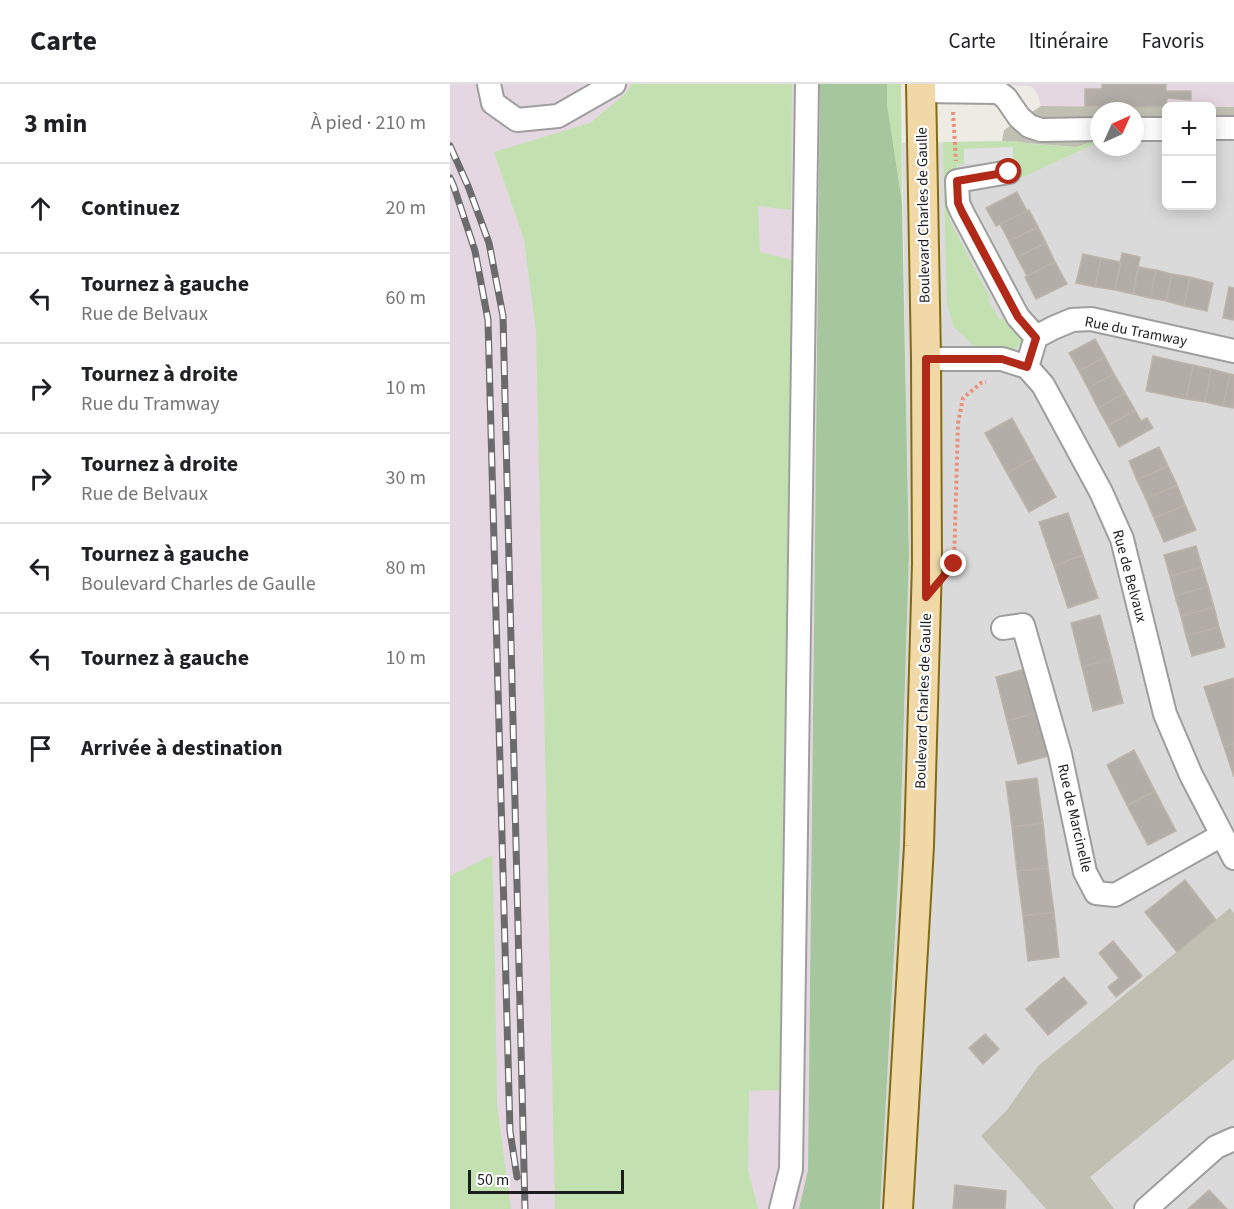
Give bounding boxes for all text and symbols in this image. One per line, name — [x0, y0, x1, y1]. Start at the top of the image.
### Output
text: Carte — [30, 21, 97, 61]
text: Carte — [949, 26, 996, 56]
text: Itinéraire — [1029, 26, 1108, 56]
text: Favoris — [1141, 26, 1204, 56]
north arrow — [1090, 102, 1144, 156]
map controls — [1162, 102, 1216, 210]
button: + — [1162, 102, 1216, 156]
text: 3 min — [24, 105, 87, 142]
text: À pied · 210 m — [311, 109, 426, 137]
street label: Boulevard Charles de Gaulle — [911, 127, 936, 303]
button: − — [1162, 156, 1216, 210]
route start — [995, 158, 1021, 184]
icon: ahead — [24, 192, 57, 225]
text: Continuez — [81, 192, 180, 224]
text: 20 m — [386, 194, 426, 222]
text: Tournez à gauche — [81, 268, 249, 300]
icon: left — [24, 282, 57, 315]
text: 60 m — [386, 284, 426, 312]
text: Rue de Belvaux — [81, 300, 208, 328]
street label: Rue du Tramway — [1083, 311, 1189, 352]
text: Tournez à droite — [81, 358, 238, 390]
icon: right — [24, 372, 57, 405]
text: 10 m — [386, 374, 426, 402]
text: Rue du Tramway — [81, 390, 220, 418]
text: Tournez à droite — [81, 448, 238, 480]
icon: right — [24, 462, 57, 495]
text: 30 m — [386, 464, 426, 492]
text: Rue de Belvaux — [81, 480, 208, 508]
street label: Rue de Belvaux — [1107, 527, 1152, 625]
text: Tournez à gauche — [81, 538, 249, 570]
route end — [940, 550, 966, 576]
icon: left — [24, 552, 57, 585]
text: 80 m — [386, 554, 426, 582]
text: Boulevard Charles de Gaulle — [81, 570, 316, 598]
street label: Boulevard Charles de Gaulle — [910, 613, 937, 789]
icon: left — [24, 642, 57, 675]
text: Tournez à gauche — [81, 642, 249, 674]
text: 10 m — [386, 644, 426, 672]
icon: arrive — [24, 732, 57, 765]
text: Arrivée à destination — [81, 732, 283, 764]
street label: Rue de Marcinelle — [1052, 762, 1097, 874]
scale bar — [468, 1167, 624, 1194]
text: 50 m — [477, 1169, 509, 1191]

